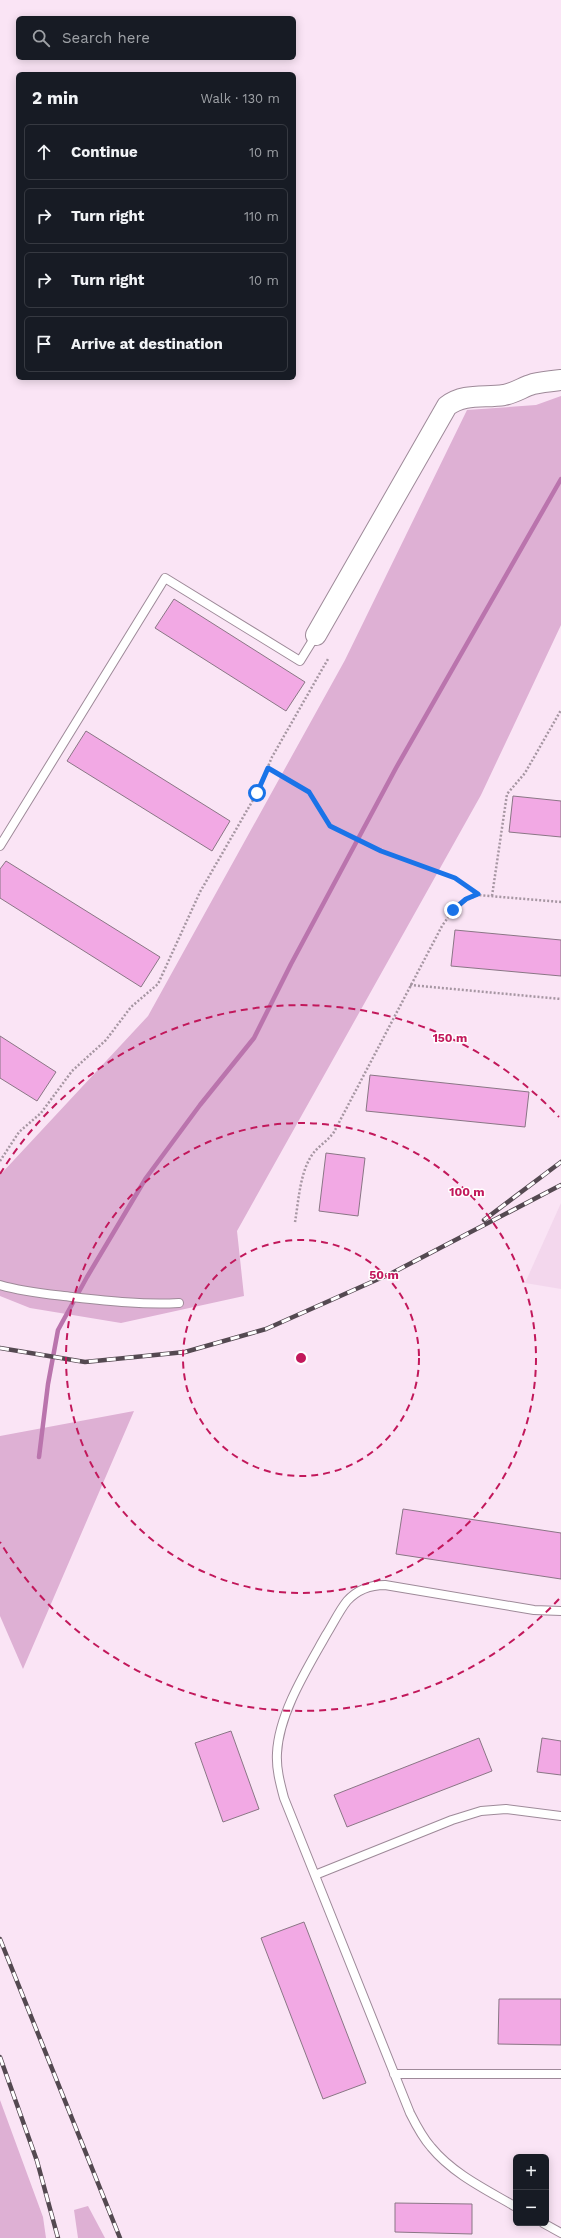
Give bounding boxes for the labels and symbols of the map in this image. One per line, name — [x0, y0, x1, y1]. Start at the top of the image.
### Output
route start — [248, 784, 266, 802]
route end — [444, 901, 462, 919]
text: 150 m — [433, 1031, 467, 1045]
text: 100 m — [449, 1185, 485, 1199]
text: 50 m — [369, 1268, 399, 1282]
centre of rings — [294, 1351, 308, 1365]

